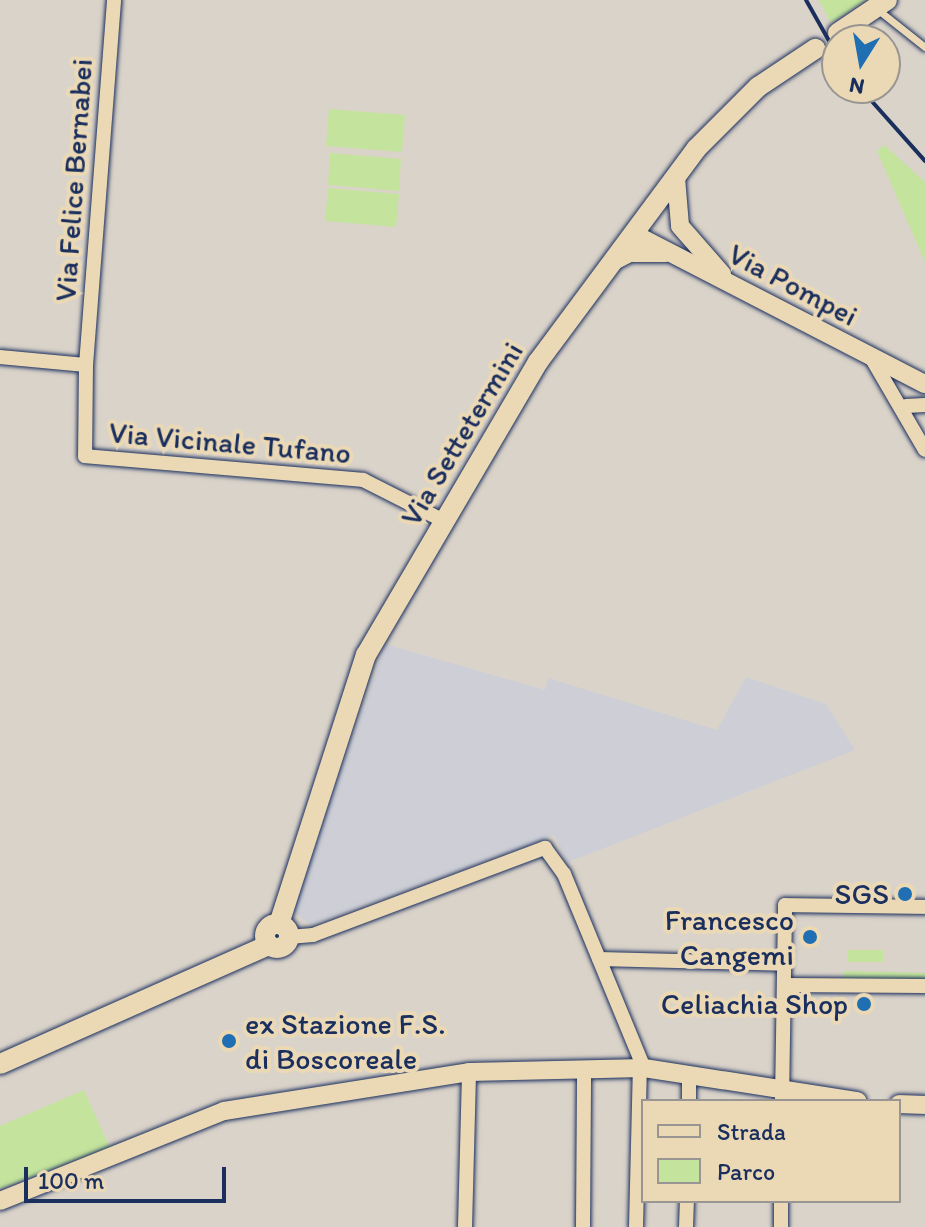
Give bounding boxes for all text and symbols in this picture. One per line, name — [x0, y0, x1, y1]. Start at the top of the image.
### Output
north arrow — [821, 24, 901, 104]
street label: Via Felice Bernabei — [48, 59, 100, 301]
text: N — [847, 71, 867, 101]
street label: Via Pompei — [723, 236, 863, 334]
street label: Via Settetermini — [393, 335, 531, 533]
street label: Via Vicinale Tufano — [107, 414, 353, 472]
place label: SGS — [835, 876, 889, 912]
marker: SGS — [896, 885, 914, 903]
place label: Francesco Cangemi — [665, 902, 794, 972]
marker: Francesco Cangemi — [801, 928, 819, 946]
place label: Celiachia Shop — [661, 986, 848, 1022]
marker: Celiachia Shop — [855, 995, 873, 1013]
place label: ex Stazione F.S. di Boscoreale — [245, 1006, 446, 1076]
marker: ex Stazione F.S. di Boscoreale — [220, 1032, 238, 1050]
legend — [641, 1099, 901, 1203]
text: Strada — [717, 1117, 786, 1146]
scale bar — [28, 1151, 230, 1201]
text: Parco — [717, 1157, 775, 1186]
text: 100 m — [38, 1166, 104, 1195]

